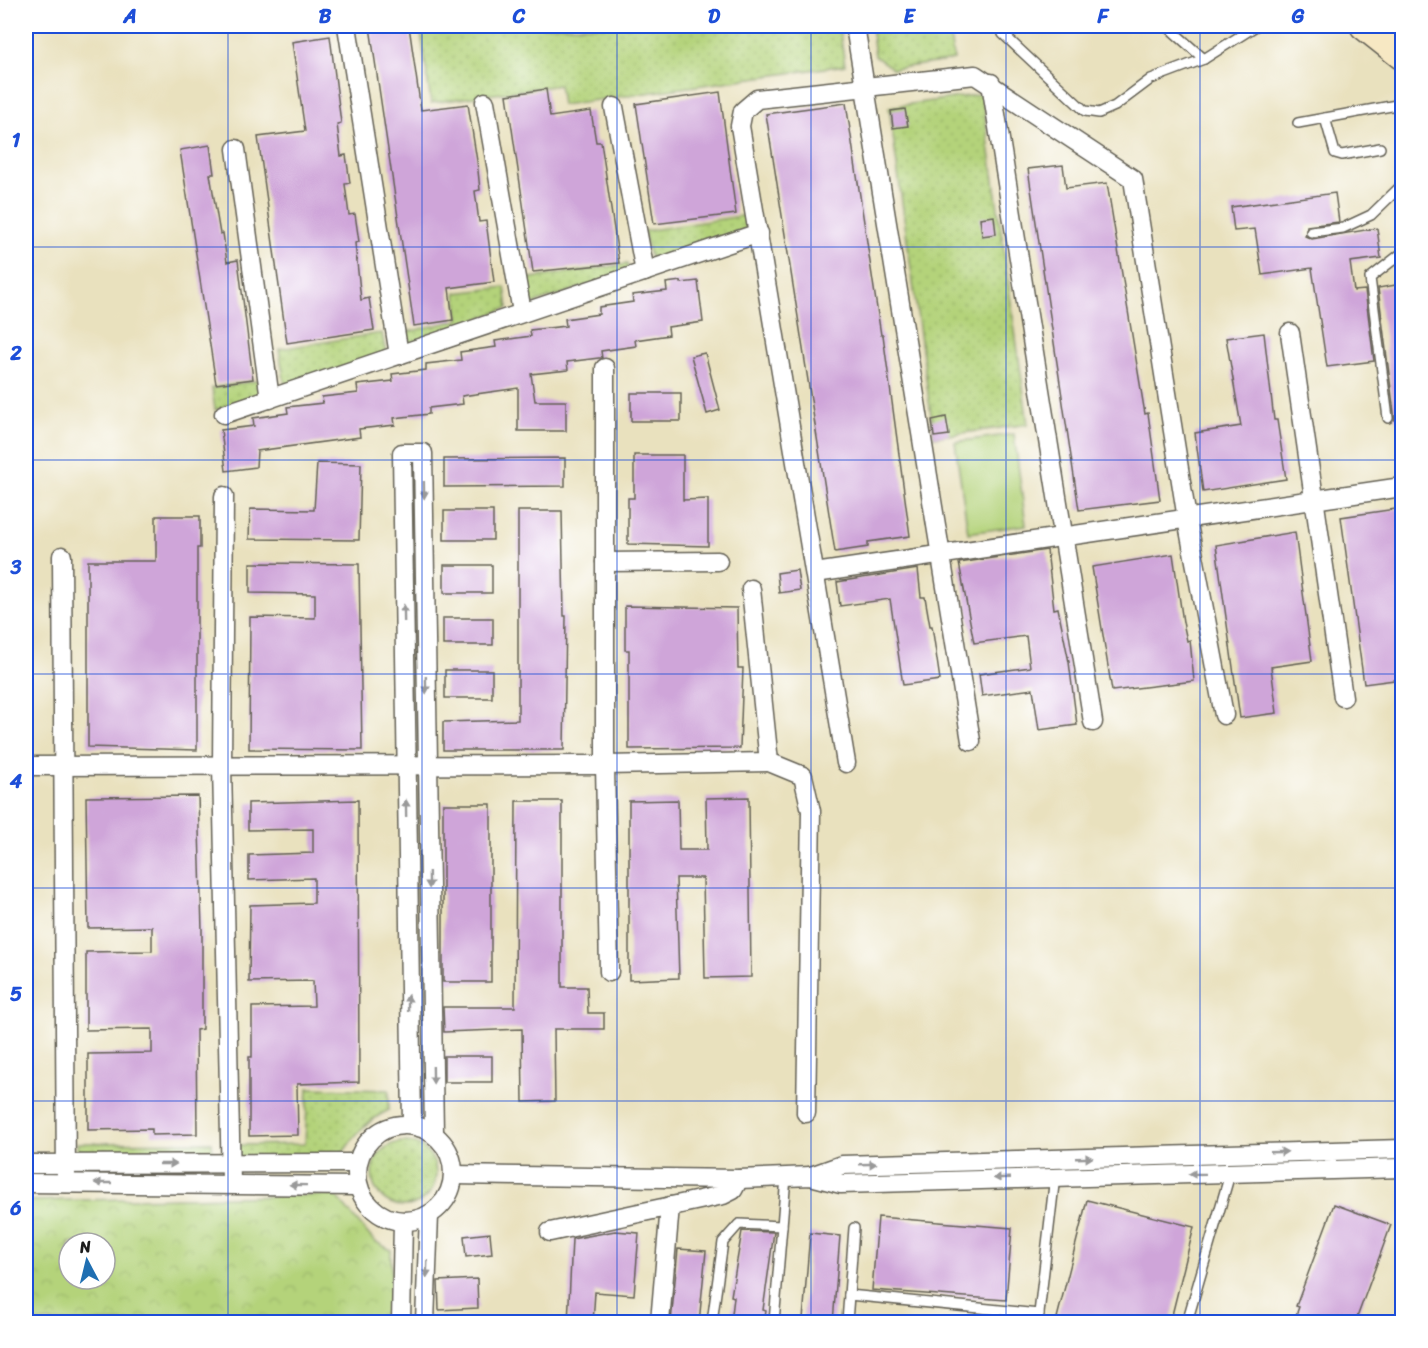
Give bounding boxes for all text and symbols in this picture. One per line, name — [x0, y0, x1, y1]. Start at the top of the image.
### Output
text: A — [122, 0, 137, 34]
text: B — [319, 0, 332, 34]
text: C — [512, 0, 526, 34]
text: D — [708, 0, 721, 34]
text: E — [903, 0, 916, 34]
text: F — [1097, 0, 1110, 34]
text: G — [1291, 0, 1305, 34]
text: 1 — [12, 123, 21, 158]
text: 2 — [9, 336, 22, 371]
one-way arrow — [419, 481, 428, 500]
text: 3 — [10, 550, 22, 585]
one-way arrow — [399, 603, 409, 622]
one-way arrow — [421, 676, 431, 695]
text: 4 — [9, 764, 23, 799]
one-way arrow — [401, 798, 411, 817]
one-way arrow — [424, 871, 434, 890]
text: 5 — [10, 977, 22, 1012]
one-way arrow — [404, 993, 413, 1012]
one-way arrow — [428, 1066, 437, 1085]
one-way arrow — [1269, 1148, 1288, 1157]
one-way arrow — [1074, 1153, 1093, 1163]
one-way arrow — [858, 1159, 877, 1169]
one-way arrow — [158, 1160, 177, 1169]
one-way arrow — [1188, 1169, 1207, 1179]
one-way arrow — [993, 1174, 1012, 1183]
one-way arrow — [94, 1178, 113, 1188]
one-way arrow — [289, 1180, 308, 1189]
text: 6 — [9, 1191, 22, 1226]
north arrow — [57, 1231, 117, 1291]
text: N — [77, 1231, 93, 1262]
one-way arrow — [422, 1259, 432, 1278]

